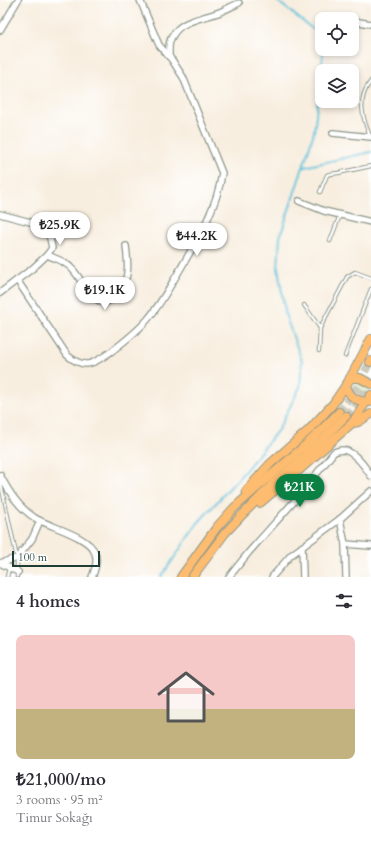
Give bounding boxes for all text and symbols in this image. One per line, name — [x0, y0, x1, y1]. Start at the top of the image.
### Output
map controls — [315, 12, 359, 108]
button: locate — [315, 12, 359, 56]
button: layers — [315, 64, 359, 108]
pin: ₺25.9K — [27, 212, 93, 246]
text: ₺25.9K — [39, 216, 81, 234]
pin: ₺44.2K — [164, 223, 230, 257]
text: ₺44.2K — [176, 227, 218, 245]
pin: ₺19.1K — [72, 277, 138, 311]
text: ₺19.1K — [84, 281, 126, 299]
pin: ₺21K — [276, 474, 324, 508]
text: ₺21K — [284, 478, 316, 496]
scale bar — [12, 549, 100, 568]
text: 100 m — [18, 550, 47, 565]
text: 4 homes — [16, 590, 80, 613]
icon: filters — [333, 590, 355, 612]
icon: home — [150, 661, 222, 733]
text: ₺21,000/mo — [16, 768, 106, 791]
text: 3 rooms · 95 m² — [16, 791, 103, 809]
text: Timur Sokağı — [16, 809, 93, 827]

